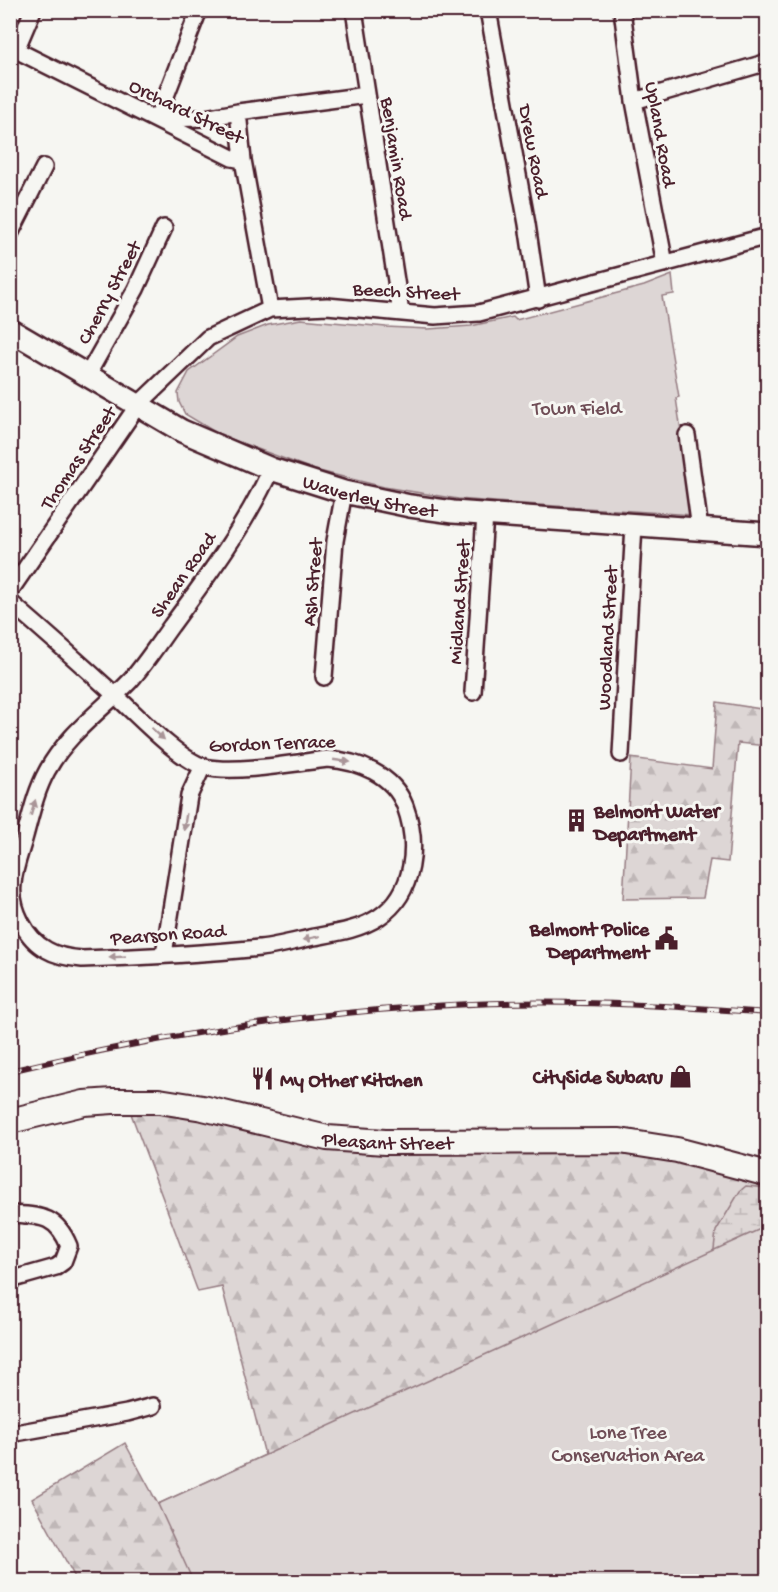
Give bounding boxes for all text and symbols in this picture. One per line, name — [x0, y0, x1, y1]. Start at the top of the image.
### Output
street label: Orchard Street — [124, 75, 248, 152]
street label: Upland Road — [638, 80, 680, 191]
street label: Benjamin Road — [373, 95, 416, 224]
street label: Drew Road — [511, 101, 552, 202]
street label: Cherry Street — [74, 236, 149, 349]
street label: Beech Street — [351, 279, 461, 308]
park label: Town Field — [532, 399, 624, 422]
street label: Thomas Street — [36, 401, 124, 516]
street label: Waverley Street — [299, 472, 440, 525]
street label: Shean Road — [147, 527, 224, 623]
street label: Ash Street — [299, 536, 330, 627]
street label: Midland Street — [446, 537, 477, 665]
street label: Woodland Street — [594, 564, 625, 711]
one-way arrow — [151, 727, 166, 741]
street label: Gordon Terrace — [208, 732, 337, 759]
one-way arrow — [333, 757, 352, 766]
one-way arrow — [29, 799, 38, 817]
place label: Belmont Water Department — [592, 802, 722, 848]
building icon: Belmont Water Department — [563, 808, 589, 834]
one-way arrow — [181, 812, 190, 831]
place label: Belmont Police Department — [529, 920, 651, 966]
street label: Pearson Road — [109, 921, 229, 952]
public building icon: Belmont Police Department — [654, 926, 680, 952]
one-way arrow — [301, 934, 320, 943]
one-way arrow — [108, 953, 127, 962]
shop icon: CitySide Subaru — [668, 1063, 694, 1089]
restaurant icon: My Other Kitchen — [249, 1066, 275, 1092]
place label: CitySide Subaru — [532, 1068, 664, 1091]
place label: My Other Kitchen — [280, 1071, 423, 1094]
street label: Pleasant Street — [320, 1130, 455, 1157]
park label: Lone Tree Conservation Area — [552, 1423, 705, 1469]

